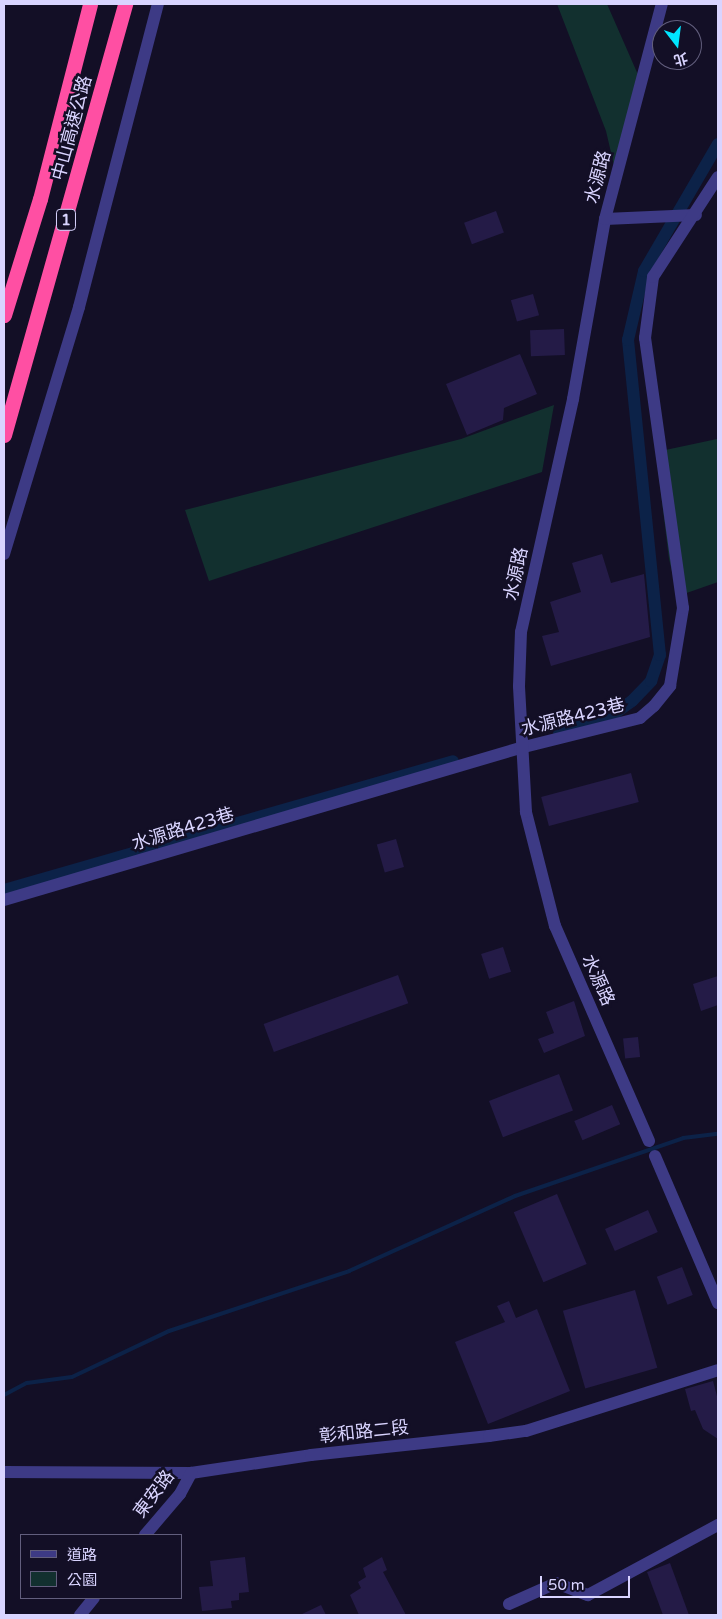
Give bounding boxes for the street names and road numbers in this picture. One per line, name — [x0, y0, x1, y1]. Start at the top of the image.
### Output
street label: 中山高速公路 — [48, 73, 96, 183]
street label: 水源路 — [581, 148, 615, 206]
road number: 1 — [55, 206, 77, 234]
street label: 水源路 — [500, 545, 532, 603]
street label: 水源路423巷 — [519, 694, 627, 740]
street label: 水源路423巷 — [129, 803, 237, 855]
street label: 水源路 — [577, 951, 619, 1009]
street label: 彰和路二段 — [318, 1417, 410, 1447]
street label: 東安路 — [129, 1466, 179, 1522]

